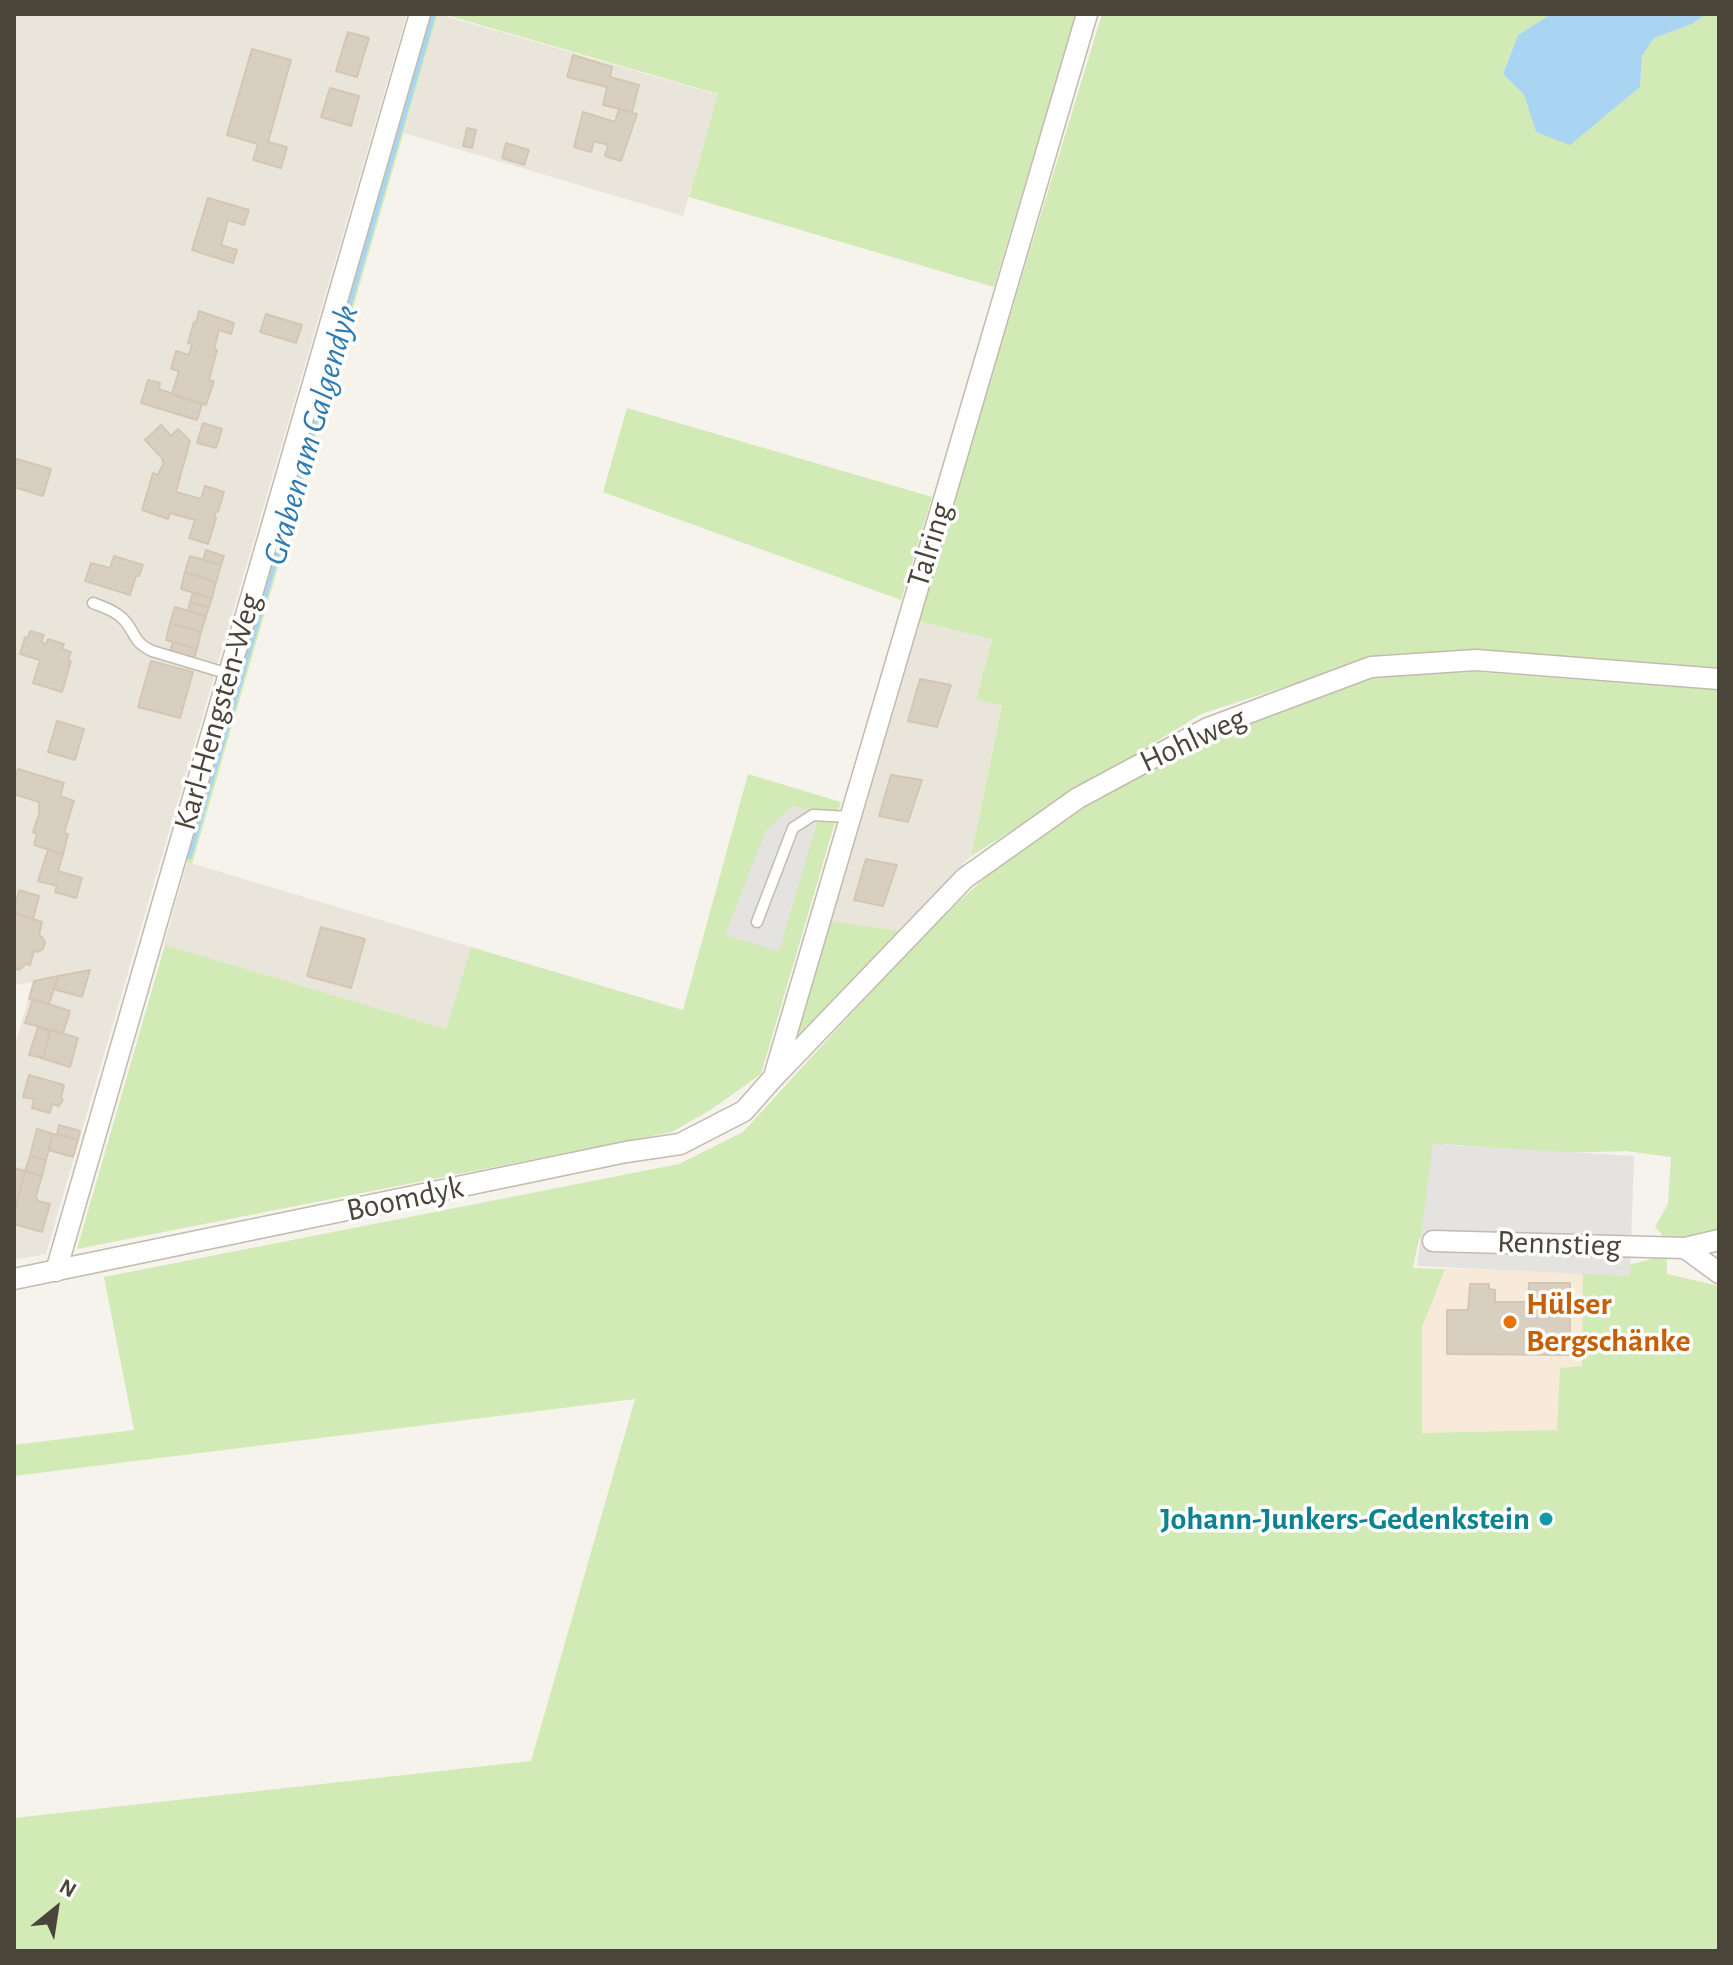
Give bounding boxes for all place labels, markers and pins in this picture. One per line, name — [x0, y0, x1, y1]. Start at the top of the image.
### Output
place label: Hülser Bergschänke — [1526, 1285, 1691, 1360]
marker: Hülser Bergschänke — [1501, 1313, 1519, 1331]
place label: Johann-Junkers-Gedenkstein — [1160, 1500, 1530, 1538]
marker: Johann-Junkers-Gedenkstein — [1537, 1510, 1555, 1528]

